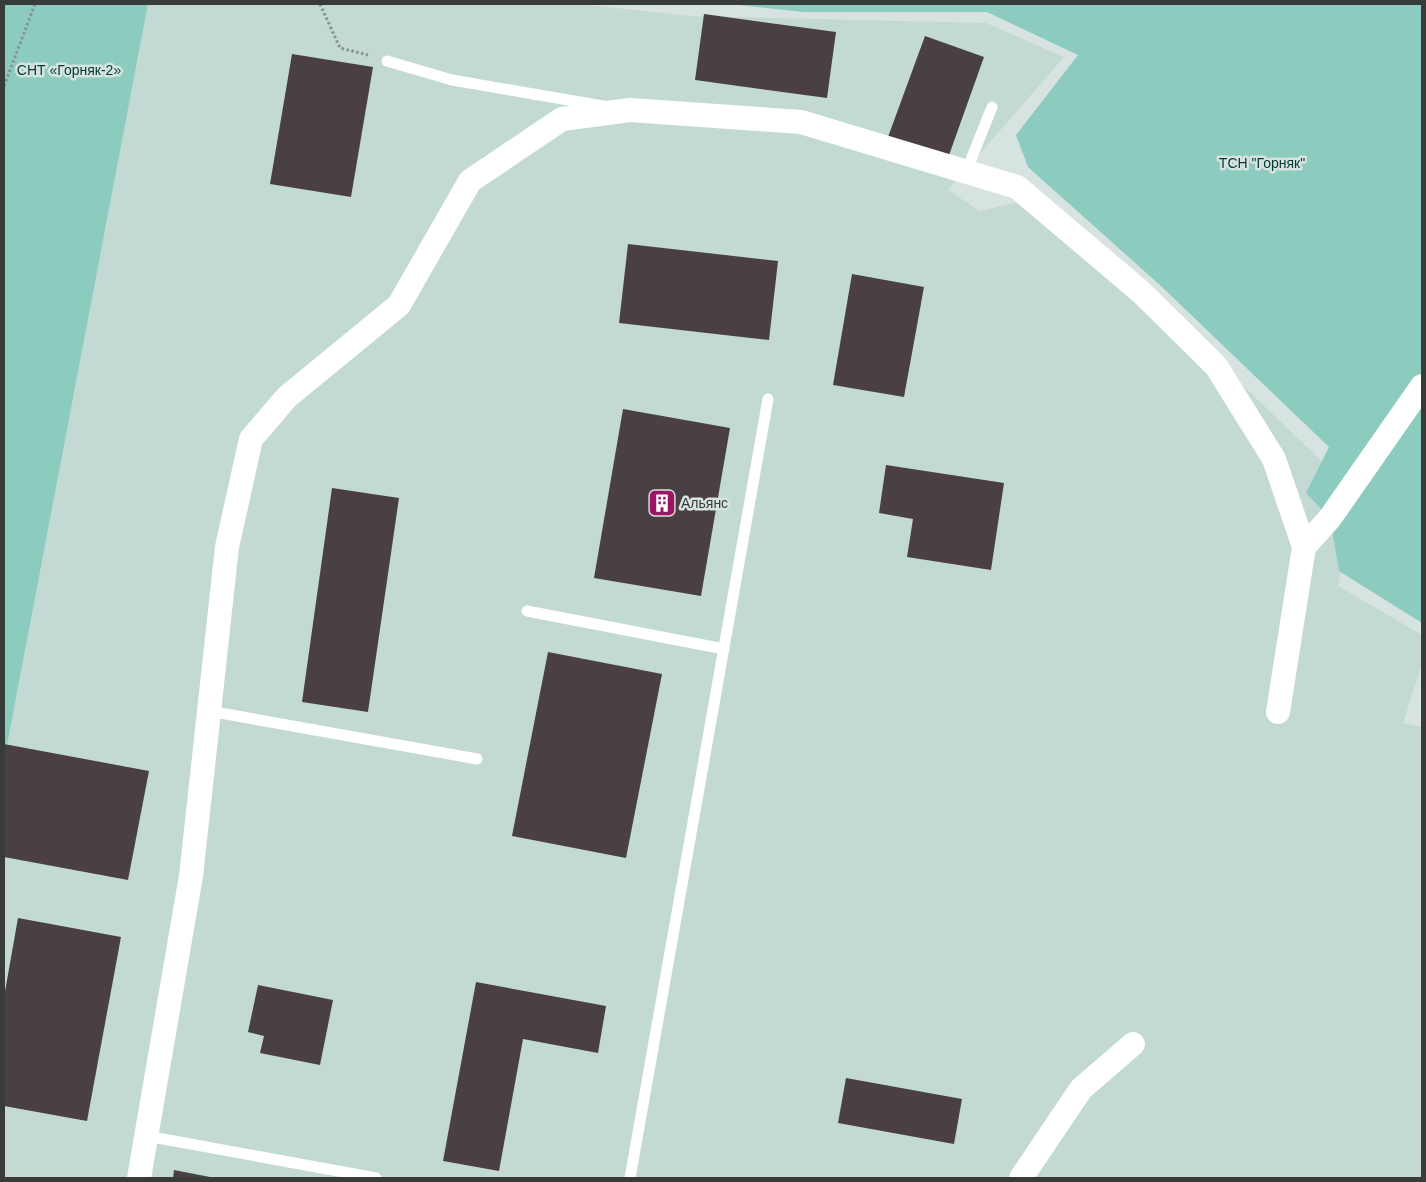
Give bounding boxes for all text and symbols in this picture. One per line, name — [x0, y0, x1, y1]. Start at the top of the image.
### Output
park label: СНТ «Горняк-2» — [17, 62, 121, 78]
park label: ТСН "Горняк" — [1219, 155, 1305, 171]
building icon: Альянс — [647, 488, 677, 518]
place label: Альянс — [681, 495, 728, 511]

